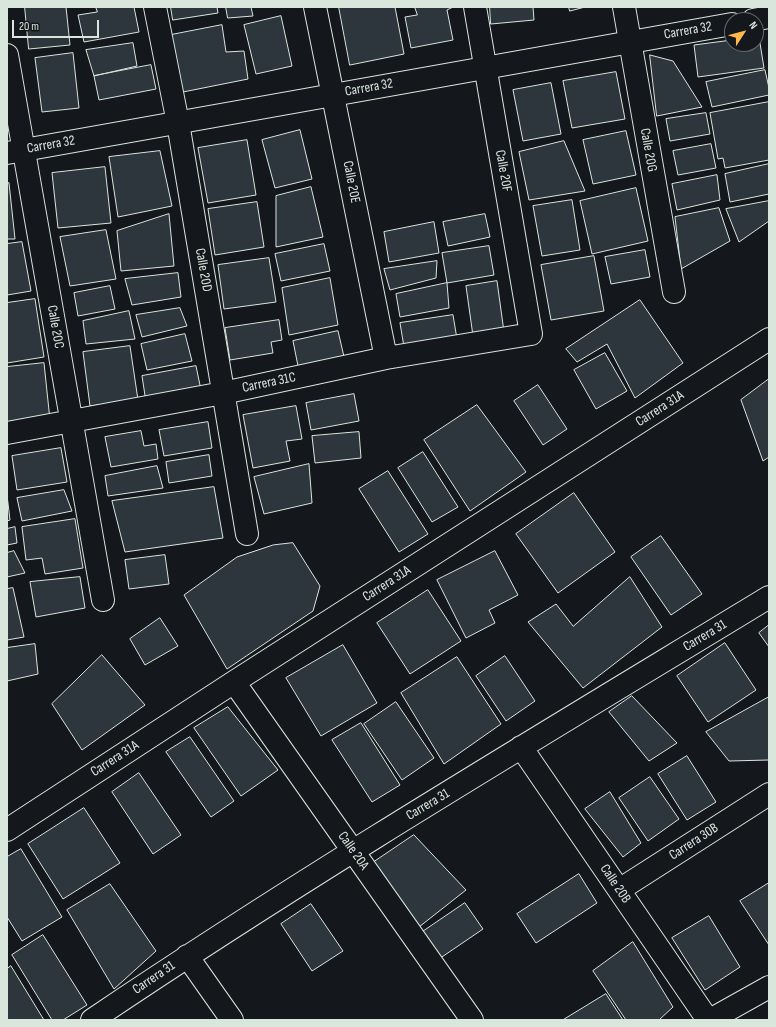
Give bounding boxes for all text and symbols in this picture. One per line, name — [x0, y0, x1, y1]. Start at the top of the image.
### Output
scale bar — [14, 12, 101, 38]
north arrow — [724, 12, 764, 52]
text: 20 m — [19, 19, 39, 34]
street label: Carrera 32 — [663, 19, 713, 43]
text: N — [746, 19, 760, 31]
street label: Carrera 32 — [344, 76, 394, 100]
street label: Calle 20G — [636, 127, 660, 173]
street label: Carrera 32 — [26, 133, 76, 157]
street label: Calle 20F — [491, 149, 515, 193]
street label: Calle 20E — [339, 159, 363, 205]
street label: Calle 20D — [191, 247, 215, 293]
street label: Calle 20C — [43, 304, 67, 350]
street label: Carrera 31C — [241, 369, 297, 397]
street label: Carrera 31A — [633, 387, 687, 431]
street label: Carrera 31A — [360, 562, 414, 606]
street label: Carrera 31 — [680, 617, 730, 655]
street label: Carrera 31A — [88, 737, 142, 781]
street label: Carrera 31 — [403, 786, 453, 824]
street label: Carrera 30B — [666, 820, 722, 864]
street label: Calle 20A — [334, 829, 372, 873]
street label: Calle 20B — [596, 861, 634, 907]
street label: Carrera 31 — [130, 958, 178, 998]

